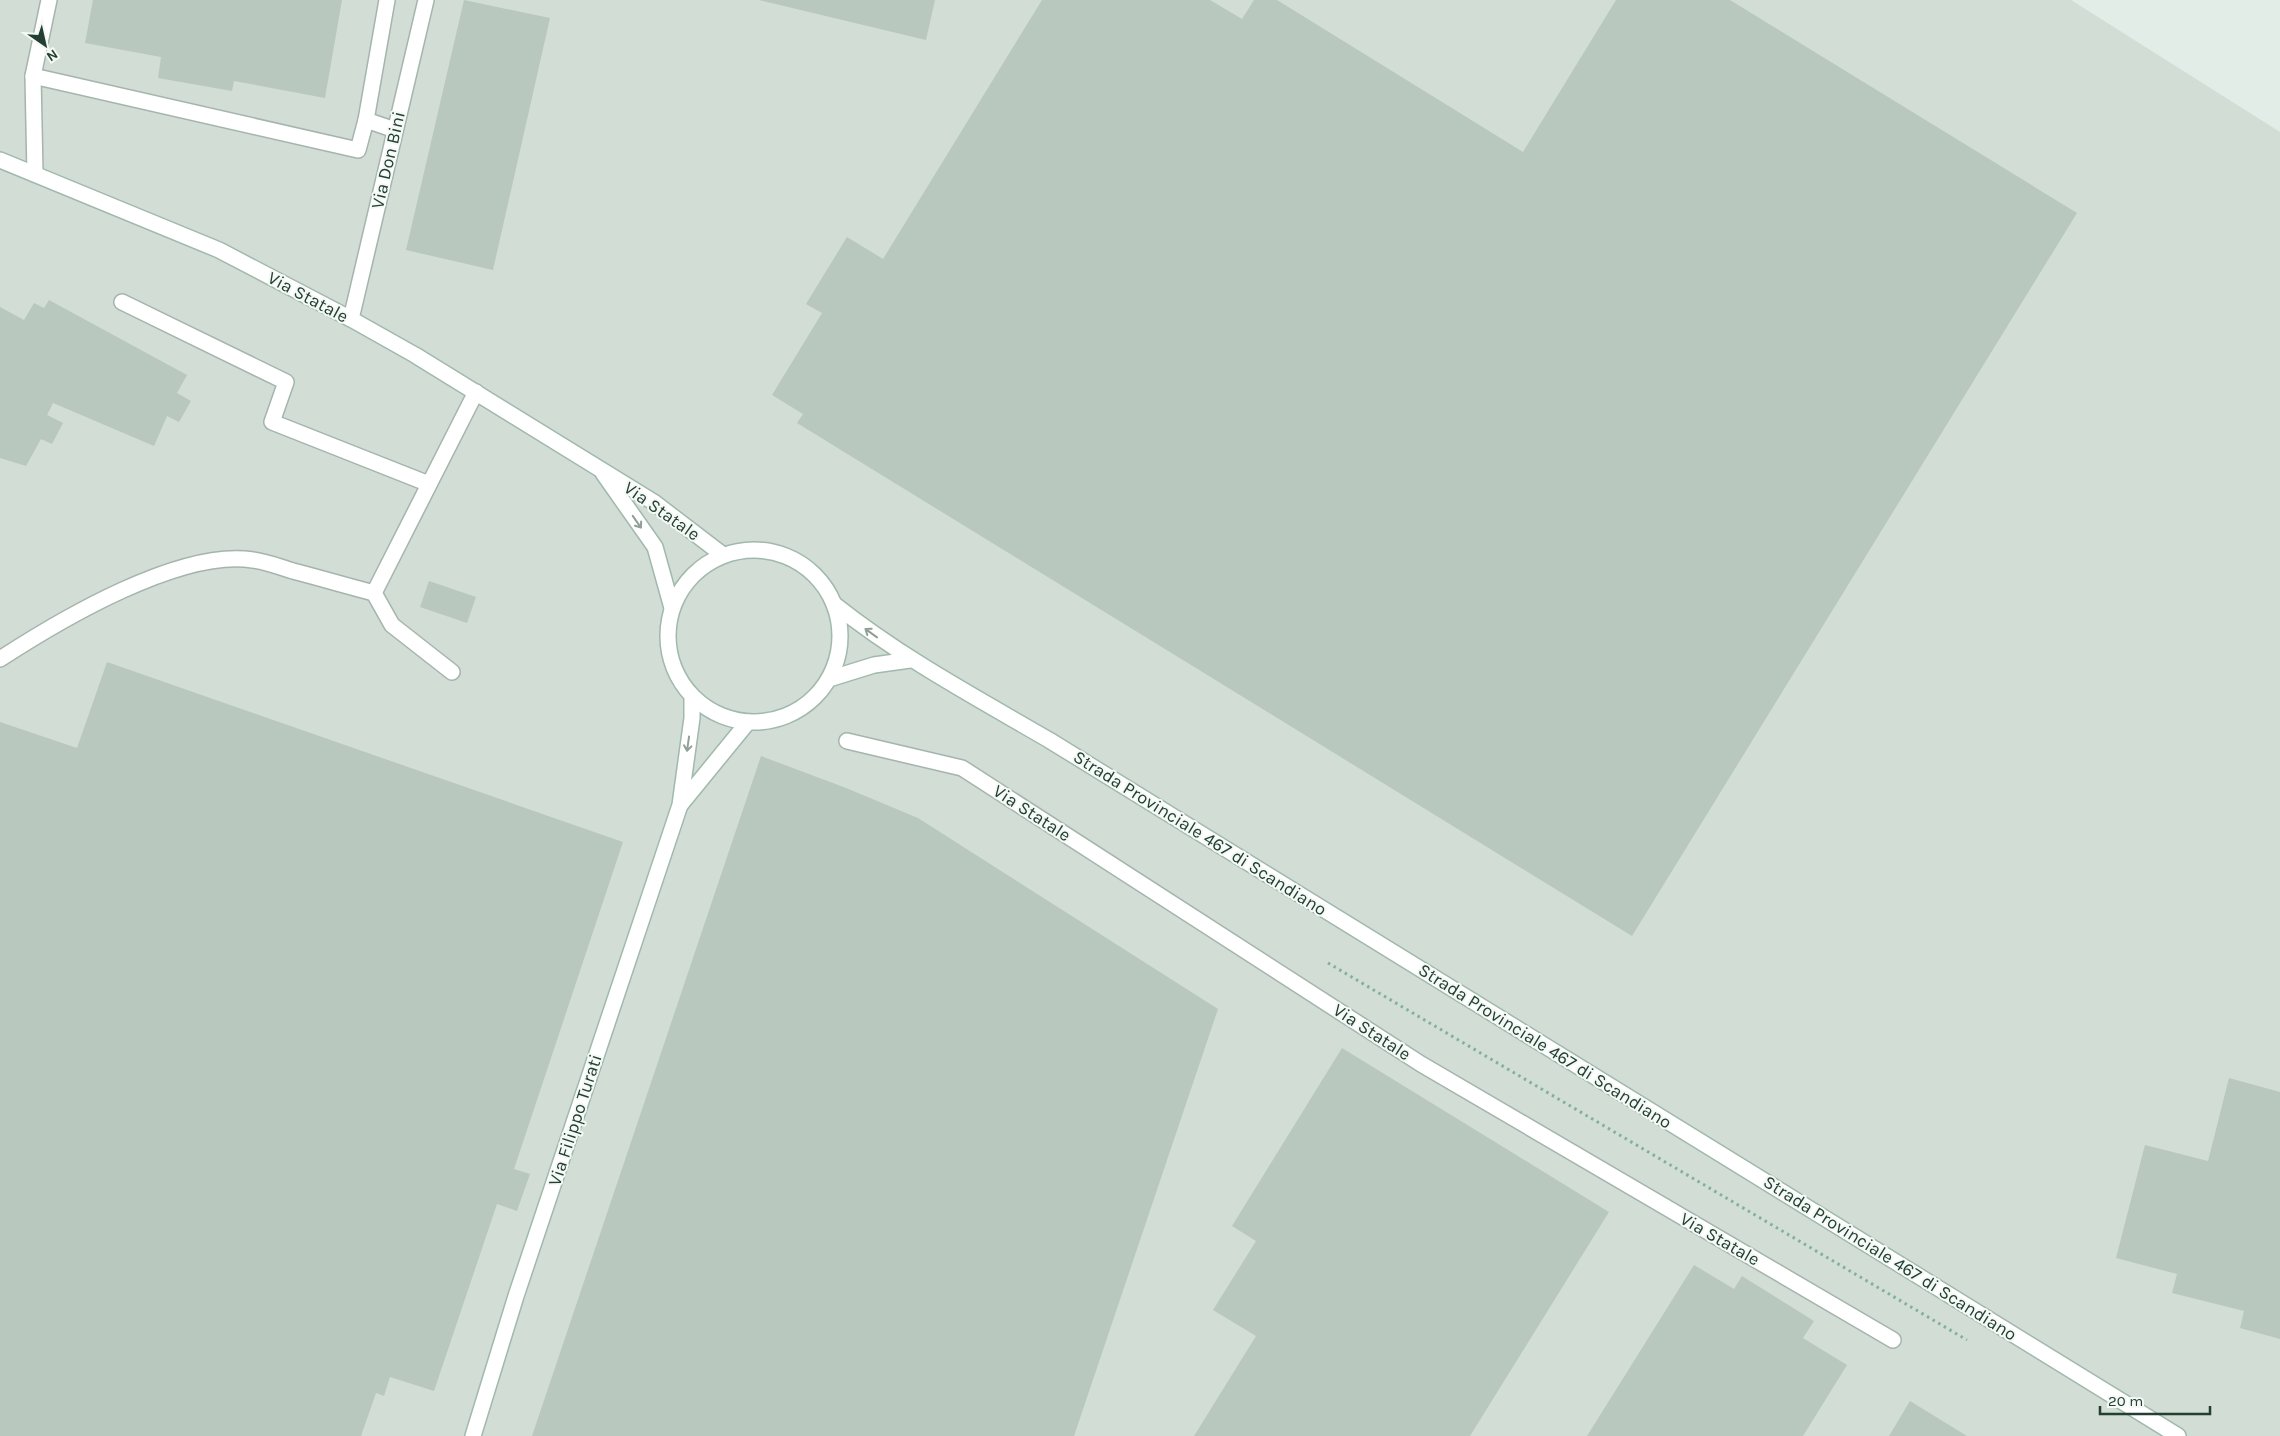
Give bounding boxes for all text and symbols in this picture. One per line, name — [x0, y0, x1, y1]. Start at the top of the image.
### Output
north arrow — [20, 20, 70, 70]
text: N — [43, 46, 61, 65]
street label: Via Don Bini — [366, 109, 410, 211]
street label: Via Statale — [264, 267, 352, 327]
street label: Via Statale — [620, 477, 704, 545]
one-way arrow — [632, 515, 642, 529]
one-way arrow — [865, 628, 878, 639]
one-way arrow — [683, 736, 693, 752]
street label: Strada Provinciale 467 di Scandiano — [1069, 746, 1331, 920]
street label: Via Statale — [989, 780, 1075, 846]
street label: Strada Provinciale 467 di Scandiano — [1414, 959, 1676, 1133]
street label: Via Statale — [1329, 999, 1415, 1065]
street label: Via Filippo Turati — [543, 1051, 607, 1189]
street label: Strada Provinciale 467 di Scandiano — [1759, 1171, 2021, 1345]
street label: Via Statale — [1676, 1207, 1764, 1271]
scale bar — [2100, 1384, 2210, 1416]
text: 20 m — [2108, 1392, 2143, 1410]

